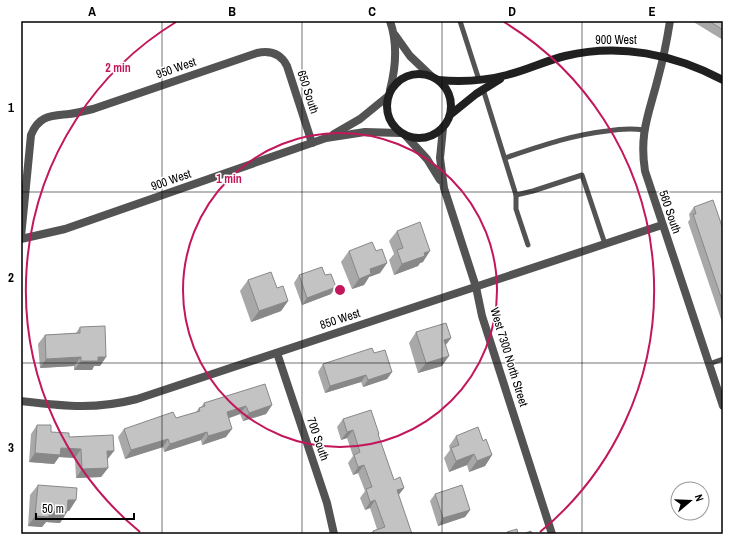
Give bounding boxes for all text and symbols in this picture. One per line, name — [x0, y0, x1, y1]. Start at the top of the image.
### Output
text: A — [88, 3, 96, 20]
text: B — [228, 3, 236, 20]
text: C — [368, 3, 376, 20]
text: D — [508, 3, 516, 20]
text: E — [648, 3, 656, 20]
street label: 900 West — [595, 32, 637, 48]
street label: 950 West — [154, 54, 198, 82]
text: 2 min — [105, 60, 131, 76]
street label: 650 South — [293, 68, 323, 116]
text: 1 — [8, 99, 14, 116]
street label: 900 West — [149, 166, 193, 194]
text: 1 min — [216, 171, 242, 187]
street label: 560 South — [655, 188, 685, 236]
text: 2 — [8, 269, 14, 286]
centre of rings — [333, 283, 347, 297]
street label: 850 West — [318, 305, 362, 333]
street label: West 7300 North Street — [486, 306, 532, 409]
street label: 700 South — [303, 415, 333, 463]
text: 3 — [8, 439, 14, 456]
north arrow — [670, 481, 710, 521]
text: N — [692, 492, 707, 503]
scale bar — [36, 495, 134, 521]
text: 50 m — [42, 501, 64, 517]

